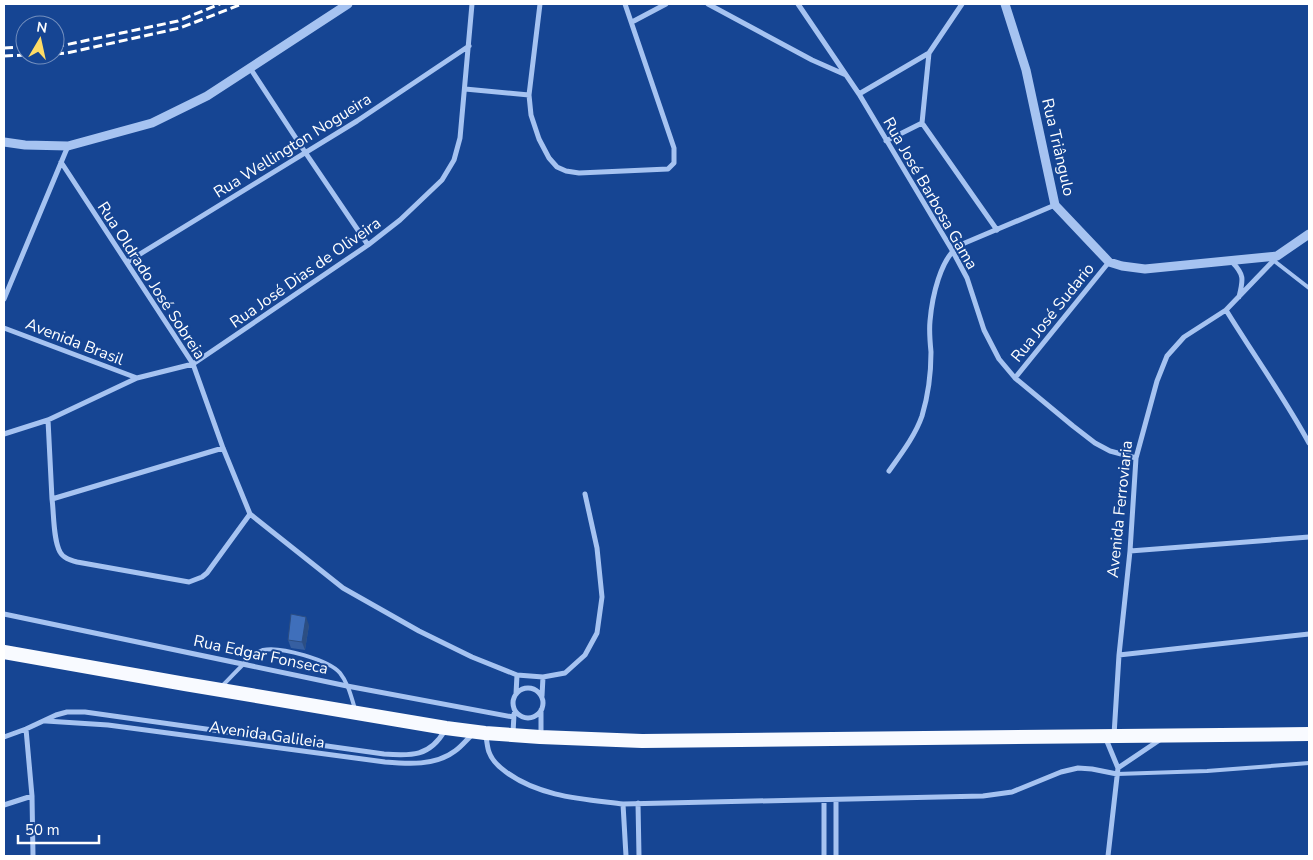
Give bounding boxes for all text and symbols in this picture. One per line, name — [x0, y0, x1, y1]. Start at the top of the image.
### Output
north arrow — [15, 15, 65, 65]
text: N — [35, 17, 49, 38]
street label: Rua Wellington Nogueira — [209, 88, 376, 203]
street label: Rua Triângulo — [1036, 96, 1080, 198]
street label: Rua José Barbosa Gama — [877, 113, 983, 274]
street label: Rua Oldrado José Sobreia — [92, 197, 210, 364]
street label: Rua José Dias de Oliveira — [226, 212, 385, 333]
street label: Rua José Sudario — [1006, 258, 1100, 367]
street label: Avenida Brasil — [22, 313, 127, 371]
street label: Avenida Ferroviaria — [1102, 439, 1138, 579]
street label: Rua Edgar Fonseca — [191, 630, 330, 680]
street label: Avenida Galileia — [208, 716, 326, 754]
scale bar — [18, 812, 99, 844]
text: 50 m — [25, 820, 60, 840]

